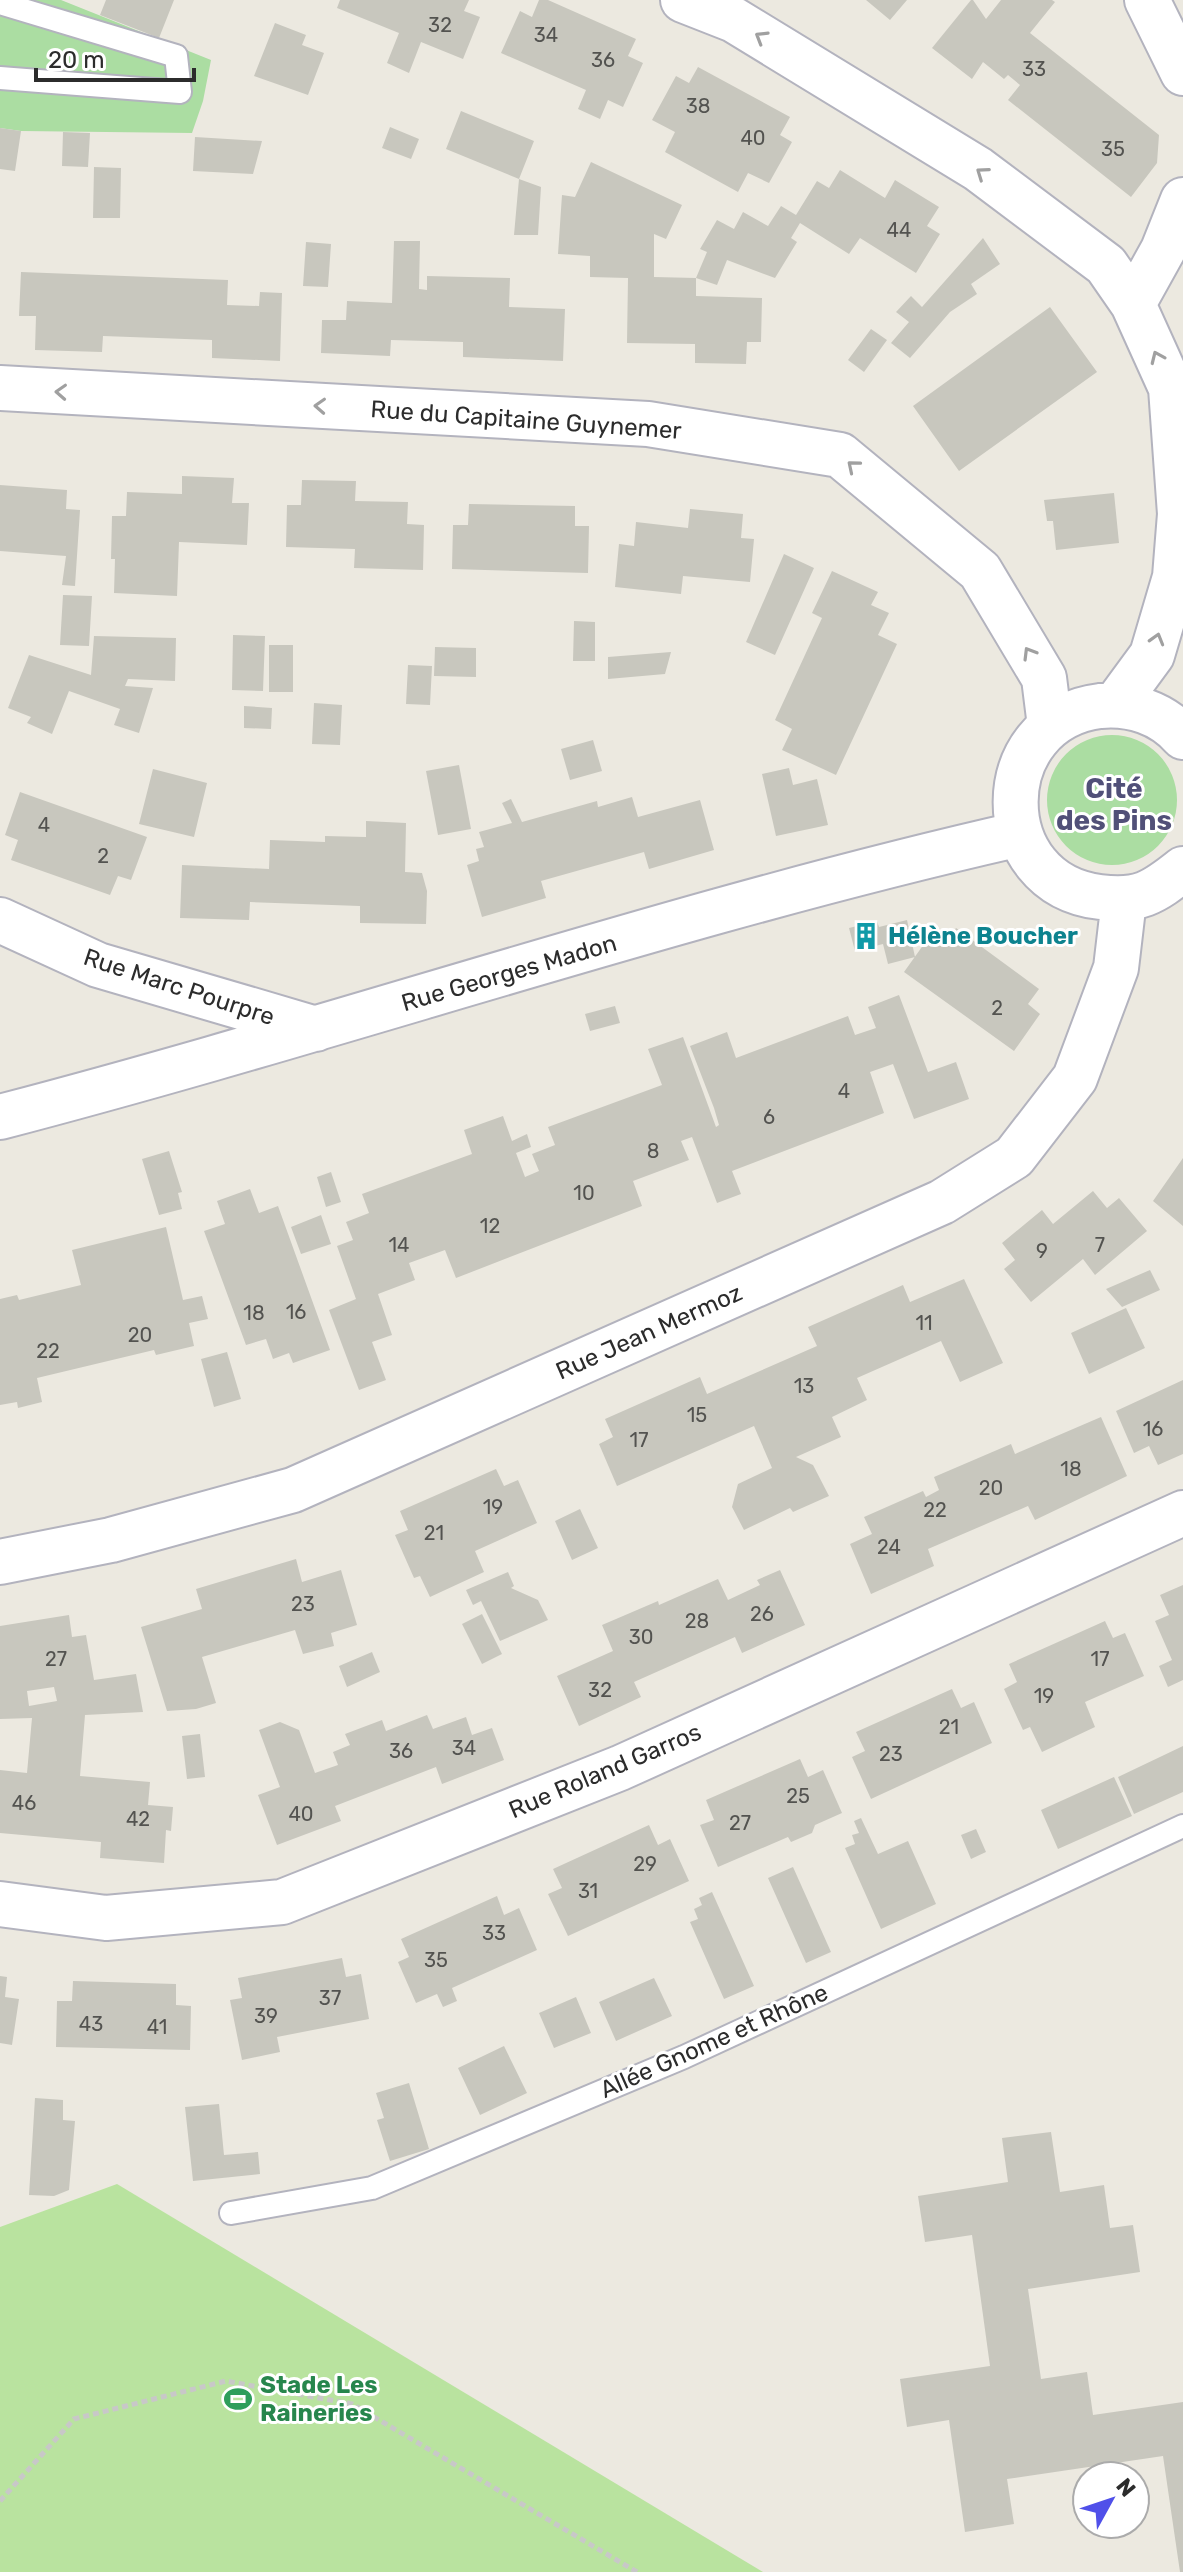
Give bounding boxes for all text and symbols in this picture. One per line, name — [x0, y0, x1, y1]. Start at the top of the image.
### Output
house number: 32 — [428, 13, 452, 37]
house number: 34 — [534, 23, 558, 47]
one-way arrow — [755, 31, 769, 46]
scale bar — [36, 32, 194, 82]
text: 20 m — [48, 46, 105, 74]
house number: 36 — [591, 48, 615, 72]
house number: 33 — [1022, 57, 1046, 81]
house number: 38 — [686, 94, 710, 118]
house number: 40 — [740, 126, 766, 150]
house number: 35 — [1101, 137, 1125, 161]
one-way arrow — [977, 168, 991, 183]
house number: 44 — [887, 218, 911, 242]
one-way arrow — [1151, 351, 1167, 365]
one-way arrow — [54, 383, 67, 400]
street label: Rue du Capitaine Guynemer — [370, 395, 682, 445]
one-way arrow — [313, 398, 326, 415]
one-way arrow — [848, 461, 863, 476]
one-way arrow — [1148, 632, 1164, 646]
one-way arrow — [1024, 647, 1039, 662]
district label: Cité des Pins — [1056, 772, 1172, 837]
house number: 4 — [38, 813, 50, 837]
house number: 2 — [97, 844, 109, 868]
building icon: Hélène Boucher — [851, 921, 881, 951]
place label: Hélène Boucher — [888, 922, 1078, 950]
street label: Rue Georges Madon — [398, 929, 620, 1017]
street label: Rue Marc Pourpre — [80, 943, 278, 1031]
house number: 2 — [991, 996, 1003, 1020]
house number: 4 — [838, 1079, 850, 1103]
house number: 6 — [763, 1105, 775, 1129]
house number: 8 — [647, 1139, 659, 1163]
house number: 10 — [573, 1181, 595, 1205]
house number: 12 — [480, 1214, 500, 1238]
house number: 14 — [389, 1233, 409, 1257]
house number: 7 — [1095, 1233, 1105, 1257]
house number: 9 — [1036, 1239, 1048, 1263]
street label: Rue Jean Mermoz — [552, 1278, 746, 1386]
house number: 16 — [286, 1300, 306, 1324]
house number: 18 — [243, 1301, 265, 1325]
house number: 11 — [915, 1311, 933, 1335]
house number: 20 — [128, 1323, 152, 1347]
house number: 22 — [36, 1339, 60, 1363]
house number: 13 — [794, 1374, 814, 1398]
house number: 15 — [687, 1403, 707, 1427]
house number: 16 — [1143, 1417, 1163, 1441]
house number: 17 — [630, 1428, 648, 1452]
house number: 18 — [1060, 1457, 1082, 1481]
house number: 20 — [979, 1476, 1003, 1500]
house number: 19 — [483, 1495, 503, 1519]
house number: 22 — [923, 1498, 947, 1522]
house number: 21 — [424, 1521, 444, 1545]
house number: 24 — [877, 1535, 901, 1559]
house number: 23 — [291, 1592, 315, 1616]
house number: 26 — [750, 1602, 774, 1626]
house number: 28 — [685, 1609, 709, 1633]
house number: 30 — [629, 1625, 653, 1649]
house number: 27 — [45, 1647, 67, 1671]
house number: 17 — [1091, 1647, 1109, 1671]
house number: 32 — [588, 1678, 612, 1702]
house number: 19 — [1034, 1684, 1054, 1708]
house number: 21 — [939, 1715, 959, 1739]
street label: Rue Roland Garros — [505, 1718, 705, 1824]
house number: 34 — [452, 1736, 476, 1760]
house number: 36 — [389, 1739, 413, 1763]
house number: 23 — [879, 1742, 903, 1766]
house number: 25 — [786, 1784, 810, 1808]
house number: 46 — [12, 1791, 36, 1815]
house number: 40 — [288, 1802, 314, 1826]
house number: 42 — [126, 1807, 150, 1831]
house number: 27 — [729, 1811, 751, 1835]
house number: 29 — [633, 1852, 657, 1876]
house number: 31 — [578, 1879, 598, 1903]
house number: 33 — [482, 1921, 506, 1945]
house number: 35 — [424, 1948, 448, 1972]
street label: Allée Gnome et Rhône — [596, 1978, 832, 2104]
house number: 37 — [319, 1986, 341, 2010]
house number: 39 — [254, 2004, 278, 2028]
house number: 43 — [79, 2012, 103, 2036]
house number: 41 — [147, 2015, 167, 2039]
place label: Stade Les Raineries — [260, 2371, 378, 2427]
sports icon: Stade Les Raineries — [223, 2384, 253, 2414]
north arrow — [1071, 2460, 1151, 2540]
text: N — [1111, 2473, 1141, 2502]

